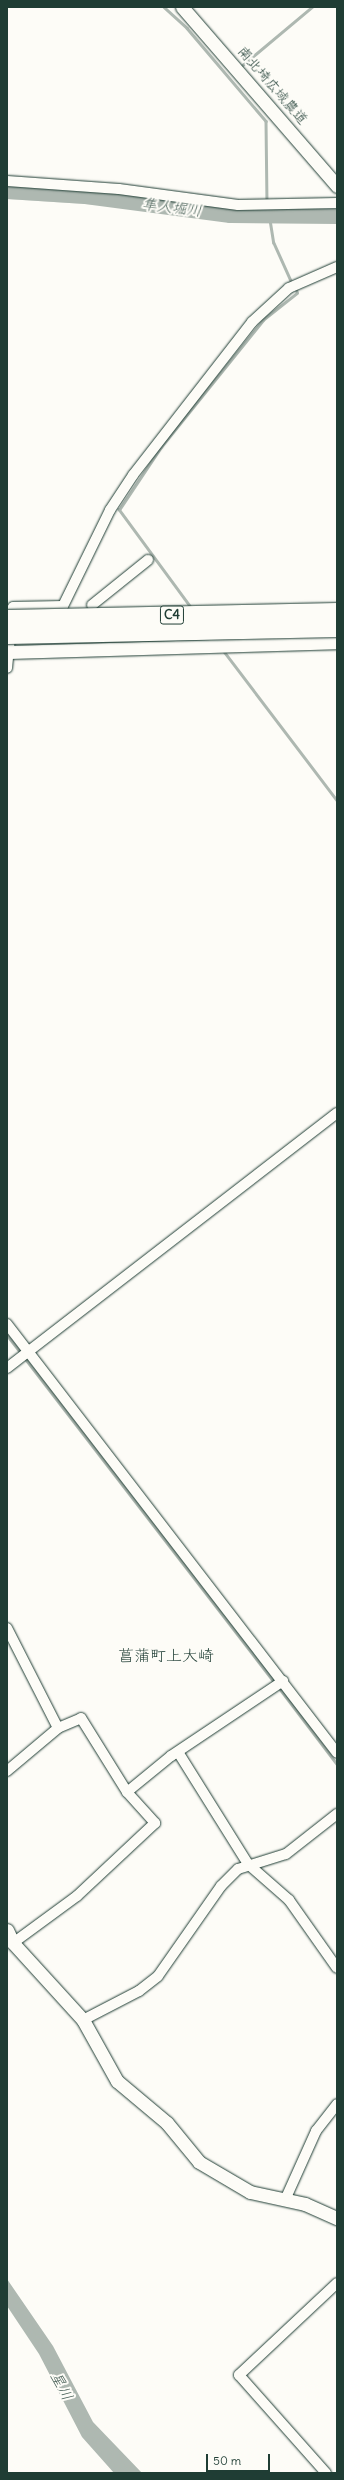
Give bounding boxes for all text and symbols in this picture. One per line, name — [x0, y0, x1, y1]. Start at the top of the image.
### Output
street label: 南北埼広域農道 — [235, 43, 311, 127]
water label: 隼人堀川 — [141, 194, 203, 220]
road number: C4 — [159, 604, 185, 626]
district label: 菖蒲町上大崎 — [118, 1645, 214, 1665]
water label: 星川 — [47, 2369, 77, 2403]
scale bar — [208, 2446, 272, 2472]
text: 50 m — [213, 2453, 241, 2468]

